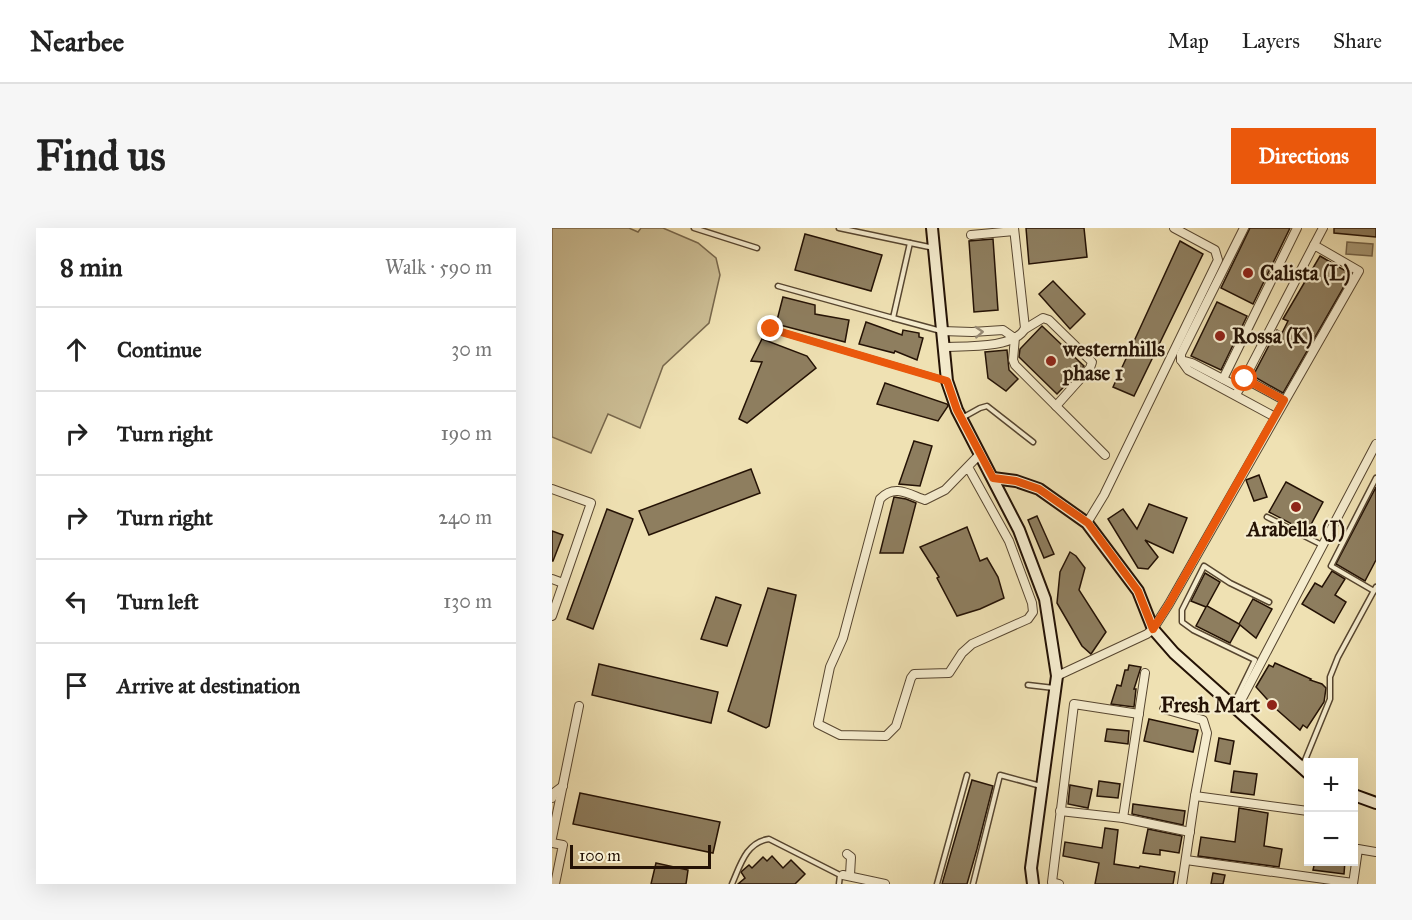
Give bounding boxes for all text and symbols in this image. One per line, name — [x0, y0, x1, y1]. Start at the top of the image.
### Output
text: Nearbee — [30, 24, 124, 59]
text: Map — [1168, 28, 1209, 54]
text: Layers — [1242, 28, 1300, 54]
text: Share — [1333, 28, 1382, 54]
button: Directions — [1231, 128, 1376, 184]
text: Find us — [36, 130, 166, 182]
text: 8 min — [60, 251, 123, 283]
text: Walk · 590 m — [385, 255, 492, 279]
place label: Calista (L) — [1260, 260, 1351, 286]
marker: Calista (L) — [1241, 266, 1255, 280]
route end — [757, 315, 783, 341]
place label: Rossa (K) — [1232, 323, 1313, 349]
one-way arrow — [974, 325, 983, 338]
marker: Rossa (K) — [1213, 329, 1227, 343]
icon: ahead — [60, 333, 93, 366]
text: Continue — [117, 336, 202, 363]
place label: westernhills phase 1 — [1062, 336, 1165, 386]
text: 30 m — [451, 337, 492, 361]
marker: westernhills phase 1 — [1044, 354, 1058, 368]
route start — [1231, 365, 1257, 391]
icon: right — [60, 417, 93, 450]
text: Turn right — [117, 420, 213, 447]
text: 190 m — [441, 421, 492, 445]
marker: Arabella (J) — [1289, 500, 1303, 514]
icon: right — [60, 501, 93, 534]
text: Turn right — [117, 504, 213, 531]
text: 240 m — [438, 505, 492, 529]
place label: Arabella (J) — [1245, 516, 1345, 543]
icon: left — [60, 585, 93, 618]
text: Turn left — [117, 588, 199, 615]
text: 130 m — [443, 589, 492, 613]
icon: arrive — [60, 669, 93, 702]
text: Arrive at destination — [117, 672, 300, 699]
place label: Fresh Mart — [1161, 692, 1261, 718]
marker: Fresh Mart — [1265, 698, 1279, 712]
map controls — [1304, 758, 1358, 866]
button: + — [1304, 758, 1358, 812]
button: − — [1304, 812, 1358, 866]
scale bar — [570, 842, 711, 870]
text: 100 m — [579, 846, 621, 865]

